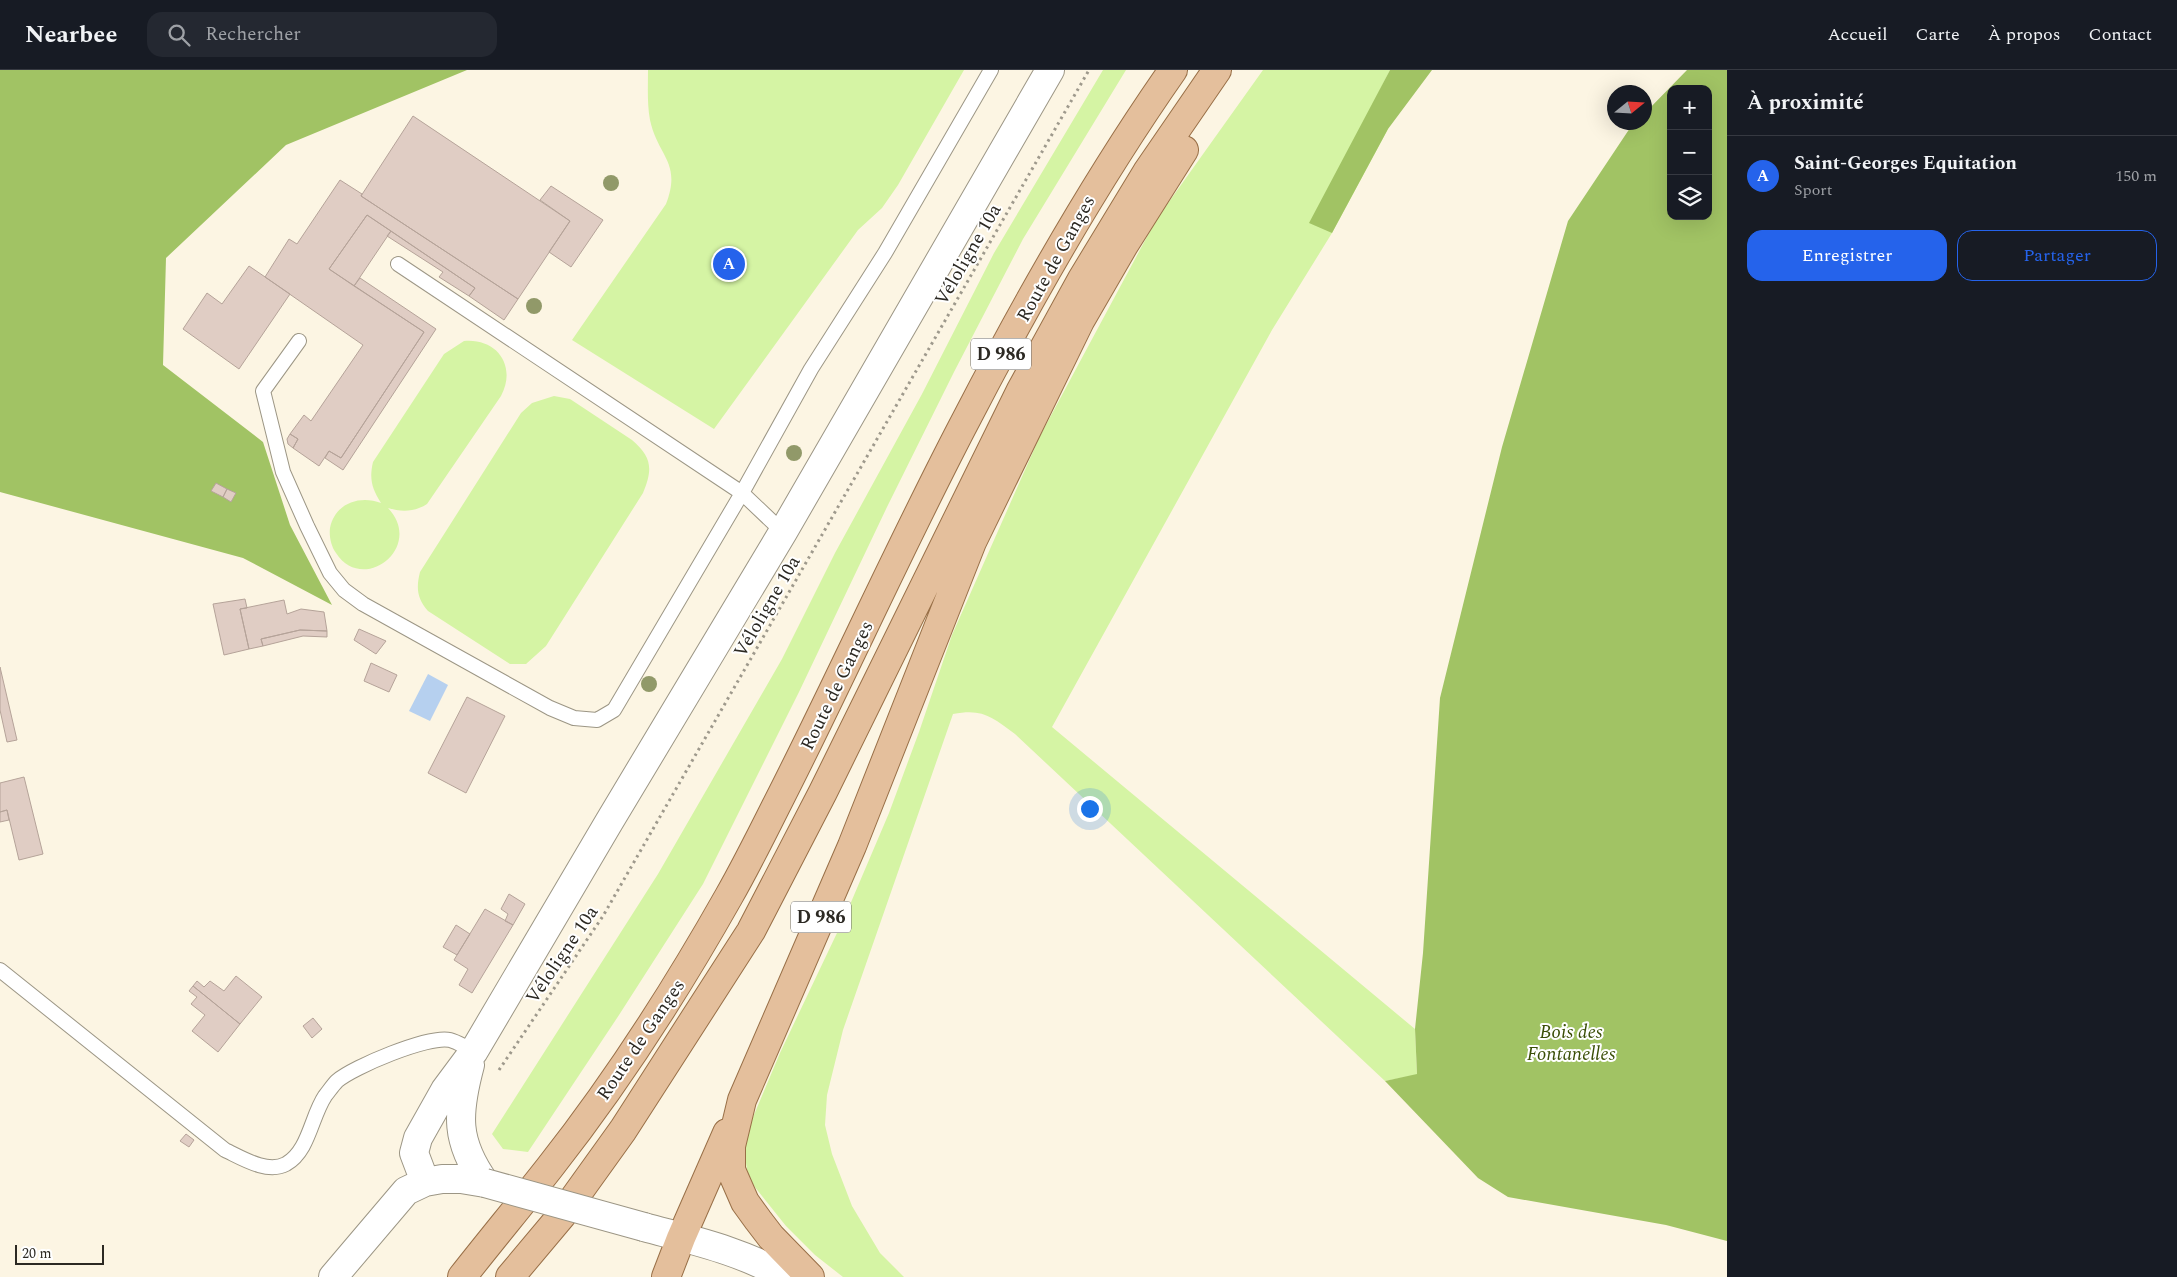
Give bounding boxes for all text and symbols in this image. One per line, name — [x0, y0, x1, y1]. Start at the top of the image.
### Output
search box — [147, 12, 497, 57]
text: Nearbee — [25, 17, 117, 53]
text: Rechercher — [205, 20, 301, 49]
icon: search — [165, 21, 193, 49]
text: Accueil — [1827, 21, 1888, 48]
text: Carte — [1916, 21, 1960, 48]
text: À propos — [1988, 21, 2061, 48]
text: Contact — [2089, 21, 2152, 48]
north arrow — [1607, 85, 1652, 130]
map controls — [1667, 85, 1712, 220]
button: + — [1667, 85, 1712, 130]
text: À proximité — [1747, 87, 1864, 119]
button: − — [1667, 130, 1712, 175]
text: Saint-Georges Equitation — [1794, 149, 2017, 178]
text: A — [1757, 164, 1769, 188]
text: 150 m — [2115, 164, 2157, 188]
button: layers — [1667, 175, 1712, 220]
text: Sport — [1794, 178, 1832, 202]
street label: Route de Ganges — [1009, 190, 1103, 327]
street label: Véloligne 10a — [927, 198, 1010, 311]
button: Enregistrer — [1747, 230, 1947, 281]
button: Partager — [1957, 230, 2157, 281]
pin: A — [713, 245, 745, 283]
road number: D 986 — [971, 338, 1031, 370]
street label: Véloligne 10a — [726, 550, 809, 663]
street label: Route de Ganges — [793, 616, 881, 755]
your location — [1077, 796, 1103, 822]
street label: Véloligne 10a — [519, 899, 606, 1010]
road number: D 986 — [791, 902, 851, 932]
street label: Route de Ganges — [590, 973, 693, 1106]
park label: Bois des Fontanelles — [1527, 1018, 1616, 1069]
scale bar — [15, 1242, 104, 1265]
text: 20 m — [22, 1243, 52, 1264]

